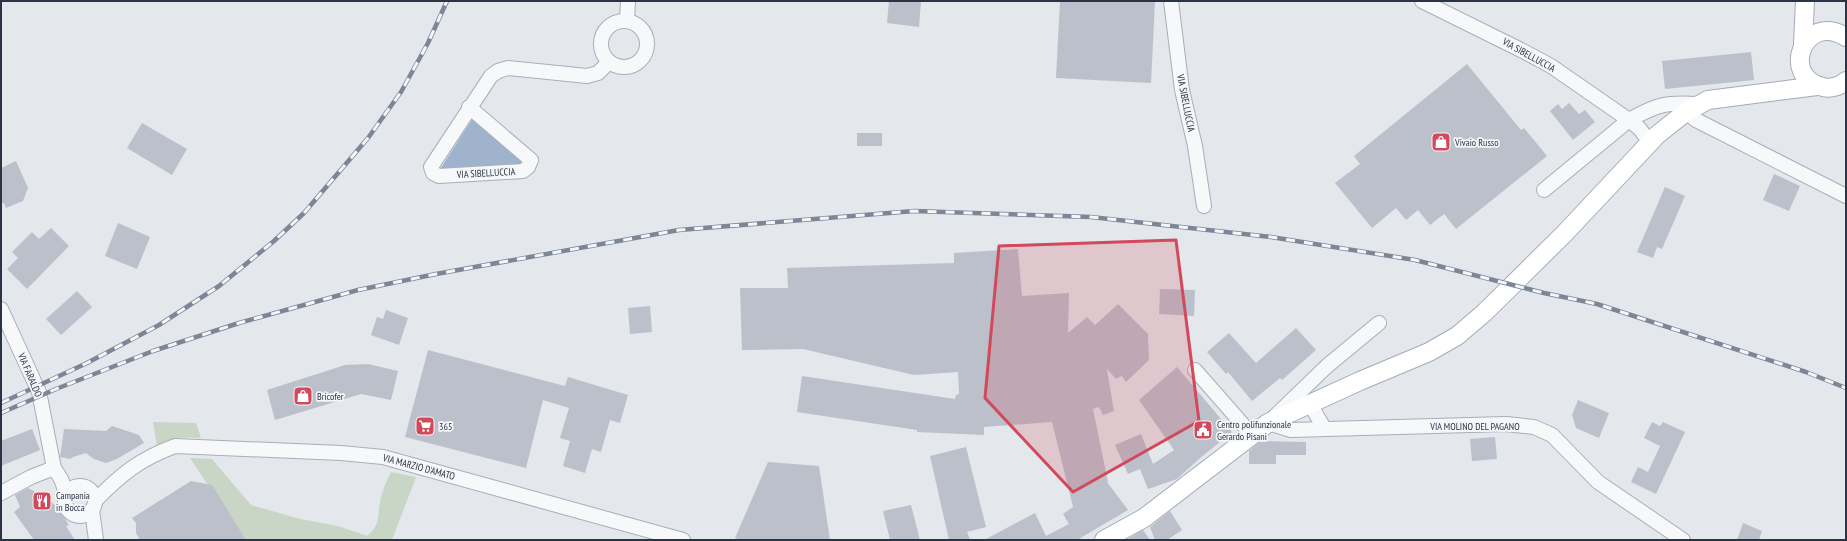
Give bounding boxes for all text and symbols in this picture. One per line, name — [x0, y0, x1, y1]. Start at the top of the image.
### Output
street label: VIA SIBELLUCCIA — [1499, 35, 1558, 75]
street label: VIA SIBELLUCCIA — [1174, 72, 1198, 133]
shop icon: Vivaio Russo — [1430, 131, 1452, 153]
place label: Vivaio Russo — [1454, 136, 1499, 149]
street label: VIA SIBELLUCCIA — [455, 165, 516, 181]
street label: VIA FARALDO — [15, 350, 45, 399]
shop icon: Bricofer — [292, 385, 314, 407]
place label: Bricofer — [317, 390, 344, 403]
supermarket icon: 365 — [414, 415, 436, 437]
place label: Centro polifunzionale Gerardo Pisani — [1217, 418, 1291, 443]
public building icon: Centro polifunzionale Gerardo Pisani — [1192, 419, 1214, 441]
place label: 365 — [439, 420, 453, 433]
street label: VIA MOLINO DEL PAGANO — [1429, 420, 1520, 433]
street label: VIA MARZIO D'AMATO — [381, 451, 457, 483]
place label: Campania in Bocca — [56, 489, 90, 514]
restaurant icon: Campania in Bocca — [31, 490, 53, 512]

